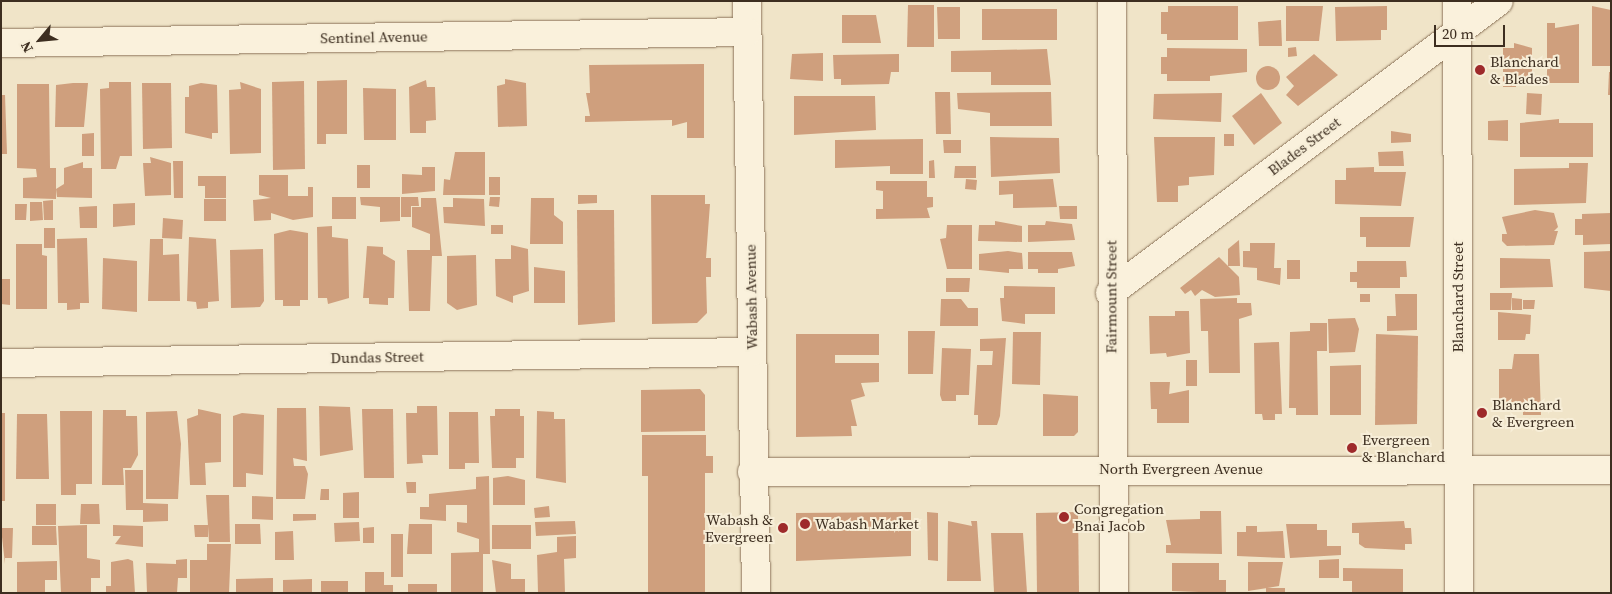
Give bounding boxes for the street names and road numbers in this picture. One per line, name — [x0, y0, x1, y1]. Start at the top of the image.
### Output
street label: Sentinel Avenue — [320, 27, 428, 47]
street label: Blades Street — [1264, 113, 1344, 179]
street label: Fairmount Street — [1102, 240, 1120, 354]
street label: Blanchard Street — [1449, 242, 1467, 352]
street label: Wabash Avenue — [741, 244, 761, 350]
street label: Dundas Street — [330, 347, 424, 367]
street label: North Evergreen Avenue — [1099, 460, 1263, 478]

